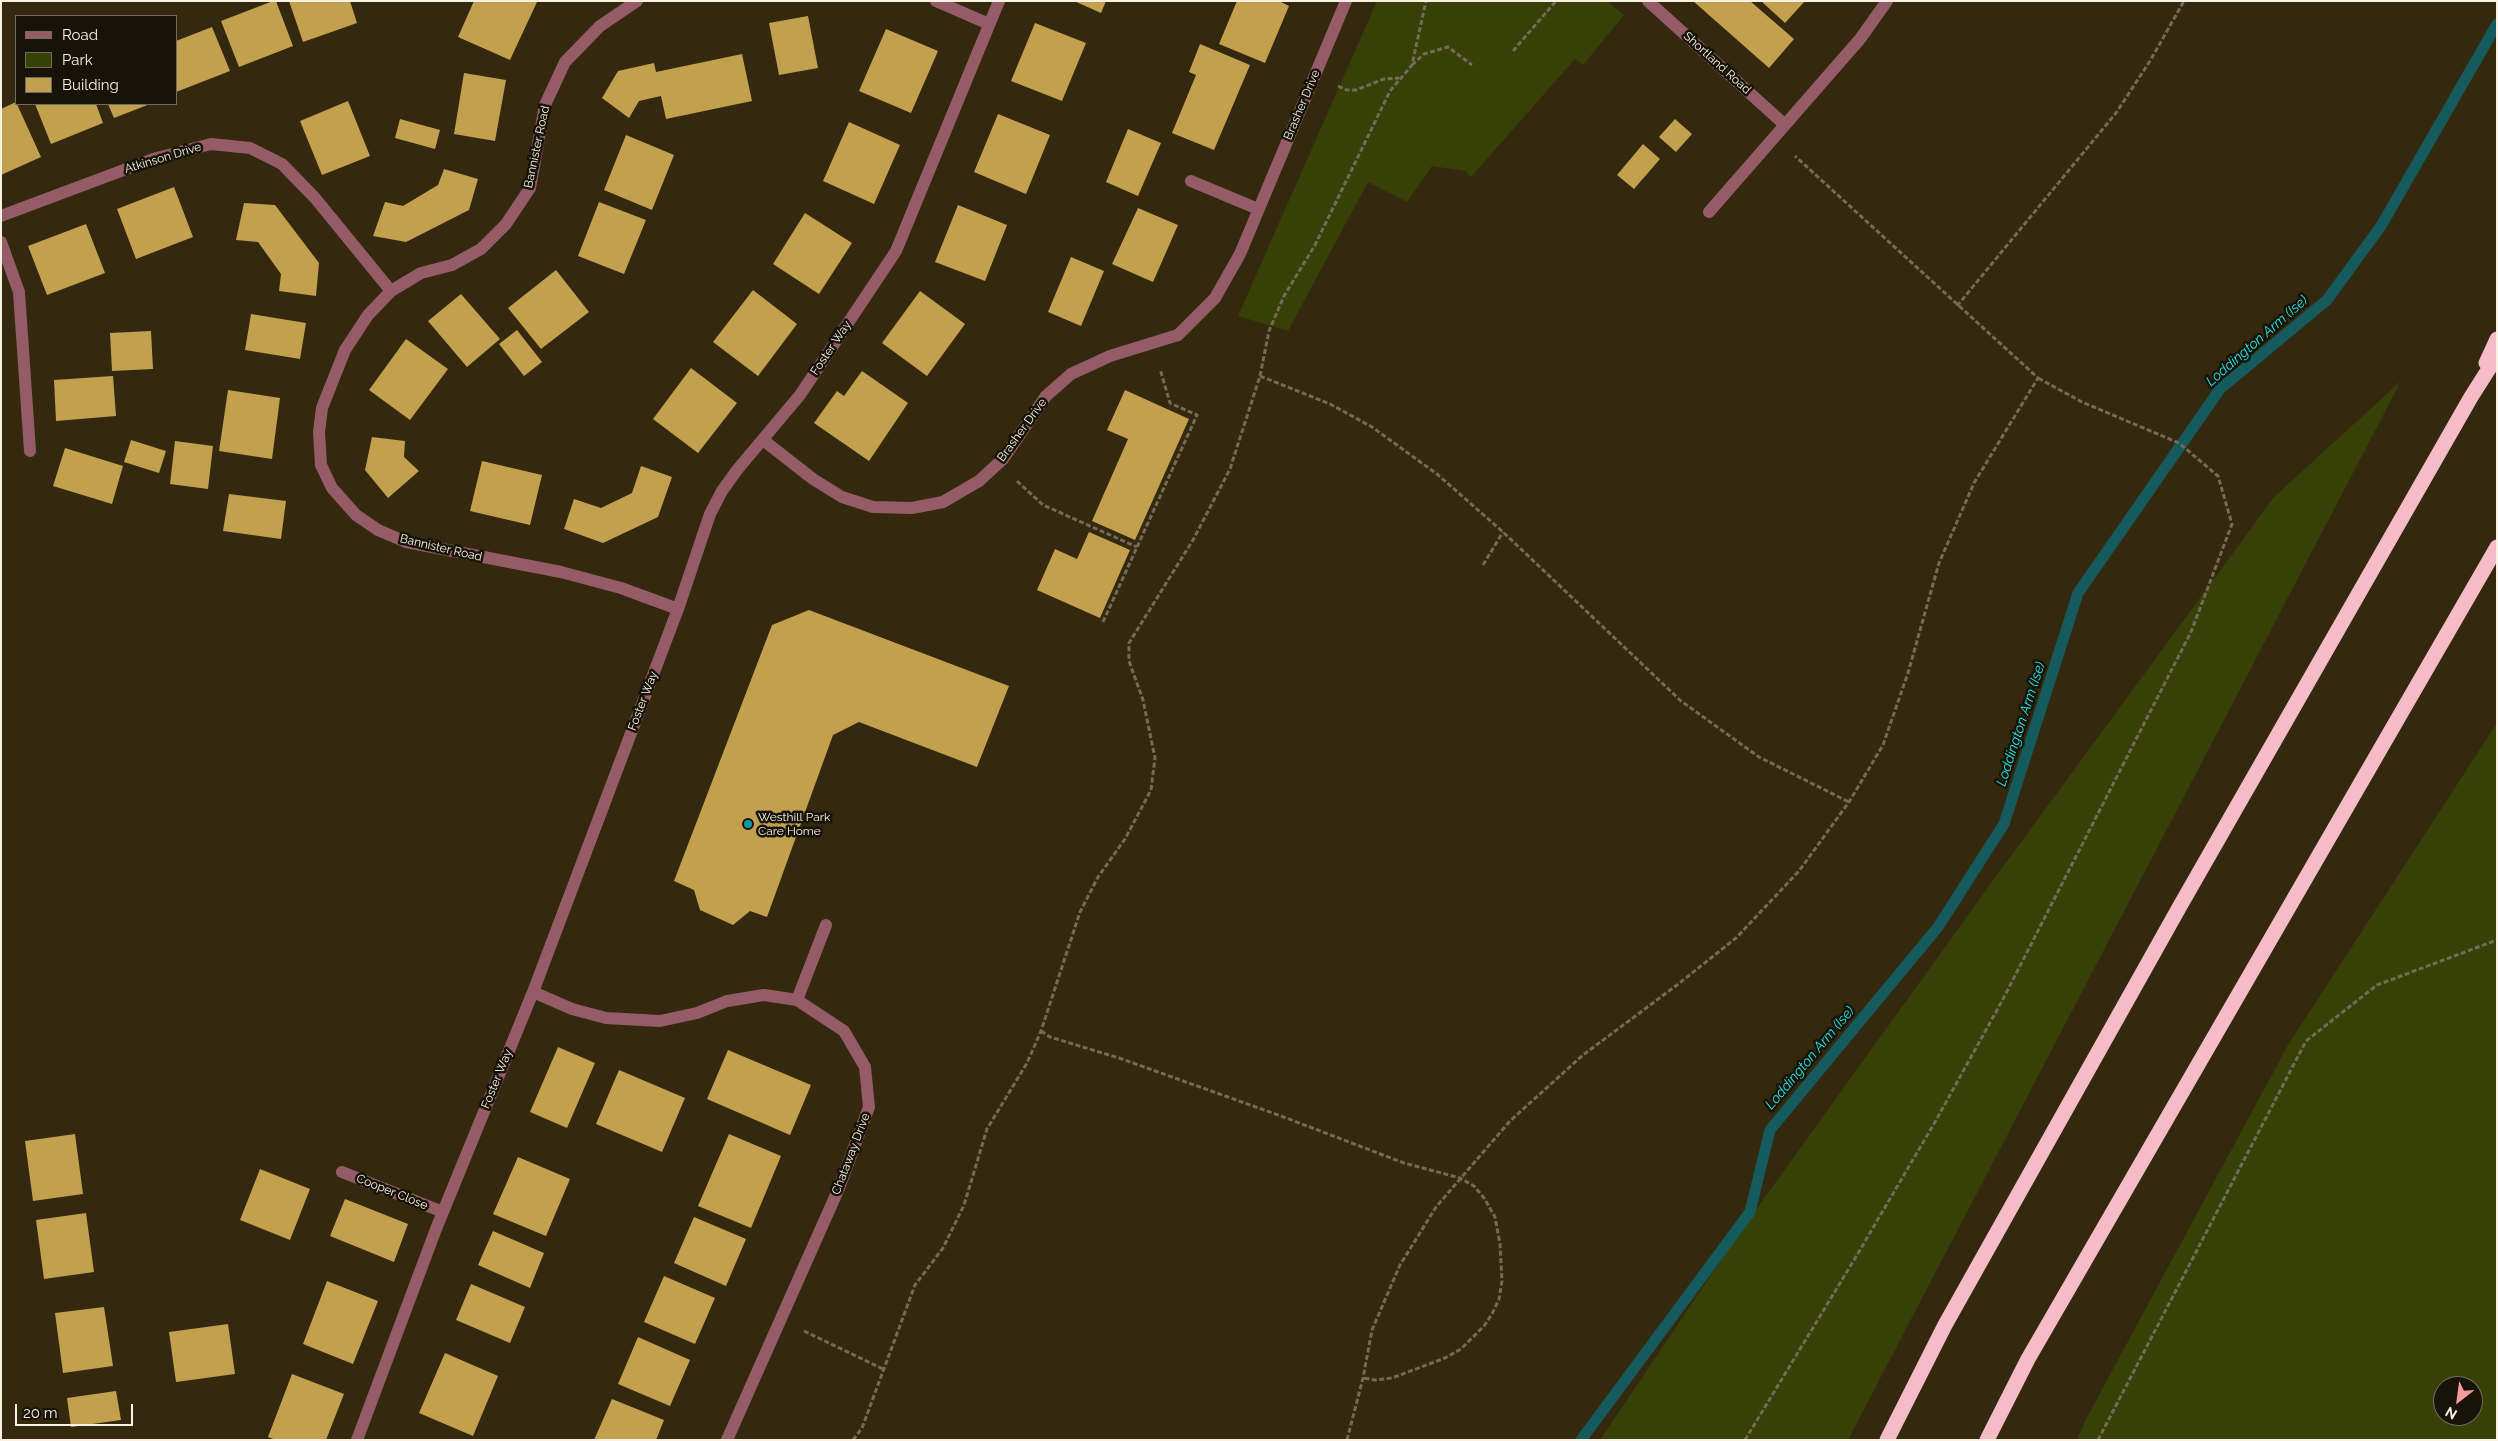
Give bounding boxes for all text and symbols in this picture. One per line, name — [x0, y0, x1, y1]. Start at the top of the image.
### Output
legend — [15, 15, 178, 105]
text: Road — [62, 26, 98, 44]
street label: Shortland Road — [1680, 29, 1754, 97]
text: Park — [62, 51, 93, 69]
street label: Brasher Drive — [1281, 68, 1323, 142]
text: Building — [62, 76, 119, 94]
street label: Bannister Road — [521, 104, 553, 190]
street label: Atkinson Drive — [123, 139, 203, 177]
water label: Loddington Arm (Ise) — [2203, 292, 2311, 390]
street label: Foster Way — [808, 318, 854, 378]
street label: Brasher Drive — [994, 396, 1050, 464]
street label: Bannister Road — [398, 532, 484, 564]
water label: Loddington Arm (Ise) — [1993, 660, 2049, 788]
street label: Foster Way — [625, 669, 661, 733]
place label: Westhill Park Care Home — [758, 810, 830, 838]
marker: Westhill Park Care Home — [742, 818, 754, 830]
water label: Loddington Arm (Ise) — [1762, 1003, 1858, 1113]
street label: Foster Way — [479, 1047, 515, 1111]
street label: Chataway Drive — [829, 1111, 873, 1197]
street label: Cooper Close — [354, 1171, 430, 1213]
north arrow — [2433, 1376, 2483, 1426]
scale bar — [18, 1394, 135, 1426]
text: 20 m — [23, 1404, 58, 1422]
text: N — [2442, 1404, 2460, 1423]

